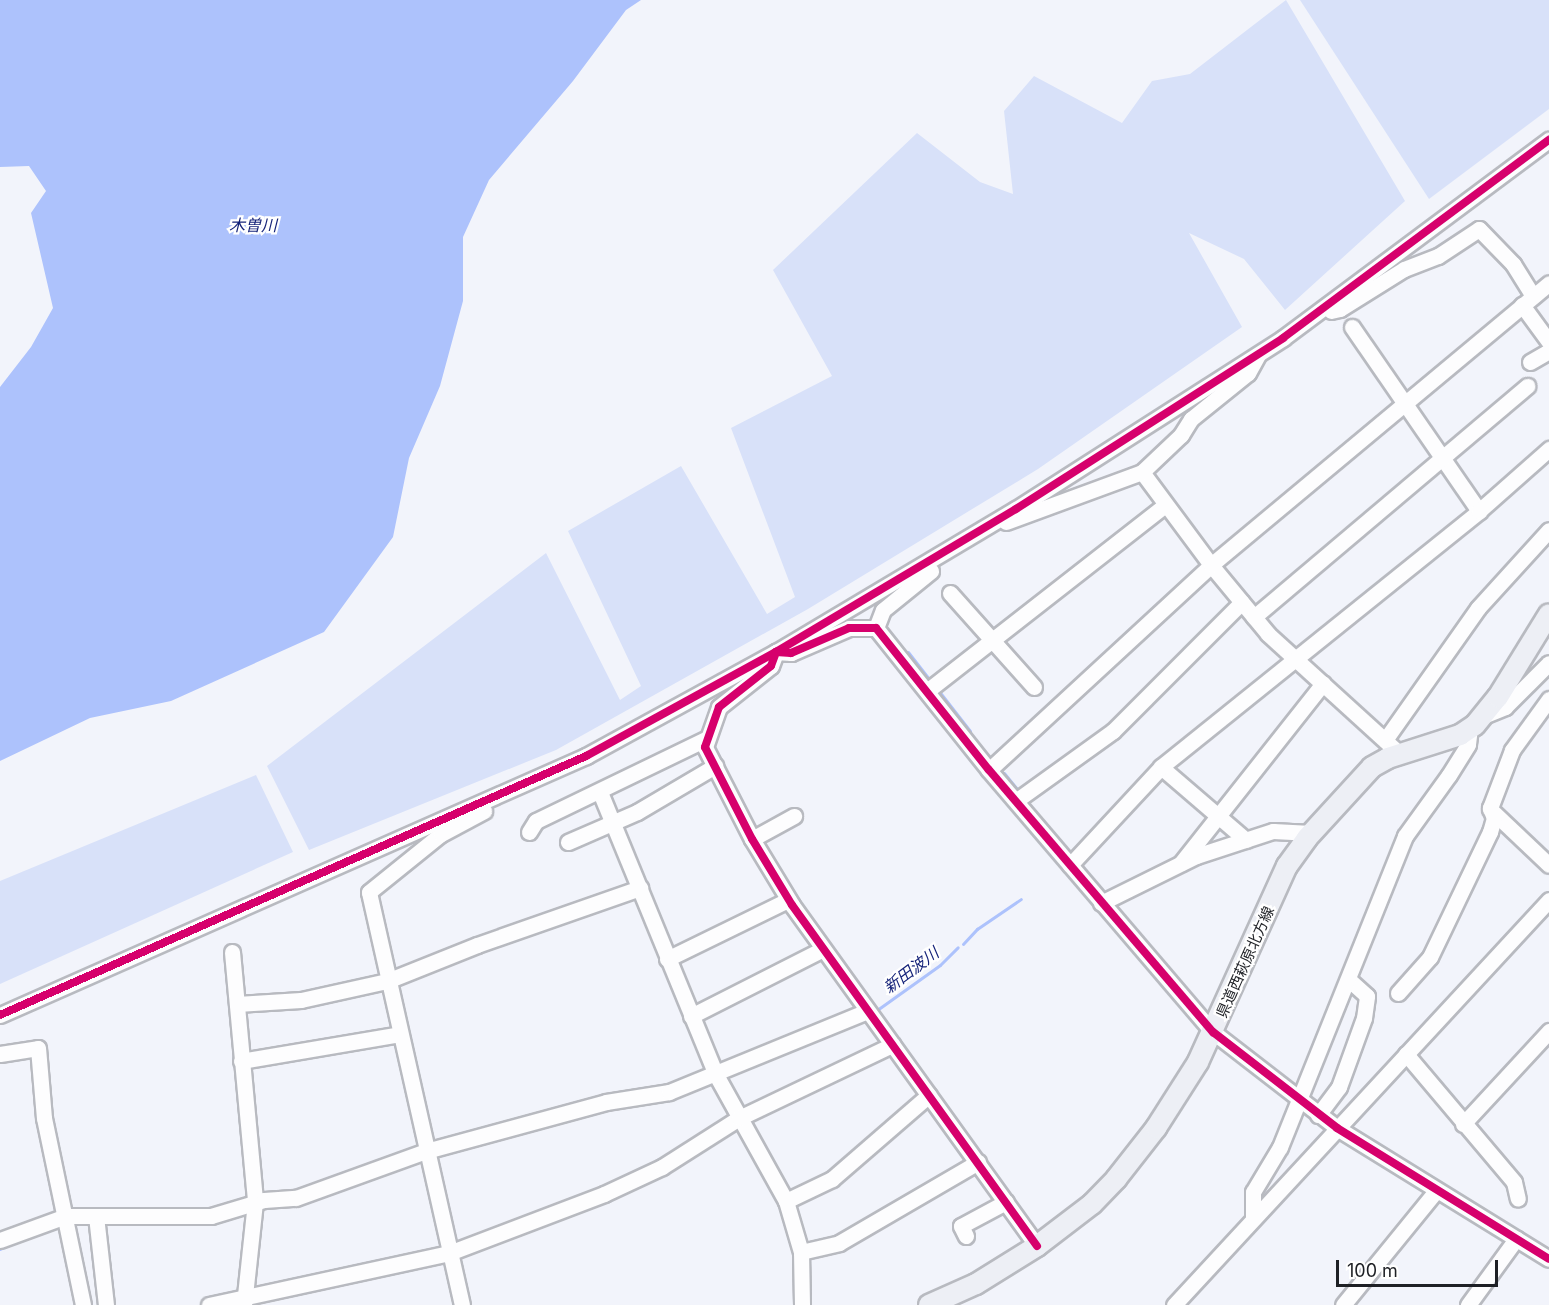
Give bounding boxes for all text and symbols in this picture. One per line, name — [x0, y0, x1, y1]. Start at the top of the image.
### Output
water label: 木曽川 — [229, 215, 277, 235]
street label: 県道西萩原北方線 — [1212, 904, 1278, 1020]
water label: 新田波川 — [880, 943, 942, 997]
scale bar — [1339, 1248, 1501, 1286]
text: 100 m — [1347, 1260, 1398, 1281]

